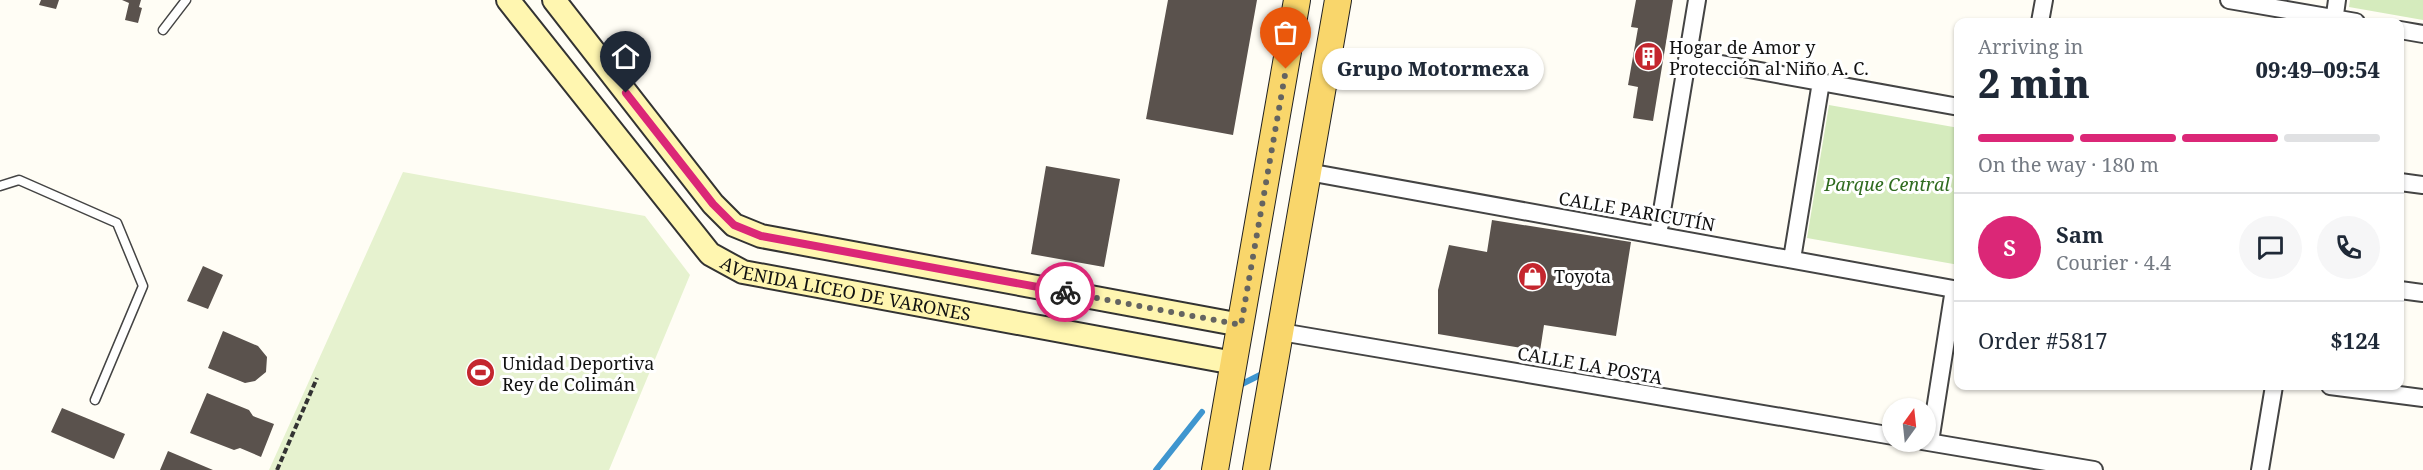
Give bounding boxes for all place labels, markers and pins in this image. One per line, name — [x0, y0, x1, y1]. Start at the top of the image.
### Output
pin — [1260, 7, 1311, 69]
pin — [600, 31, 651, 93]
place label: Hogar de Amor y Protección al Niño A. C. — [1669, 35, 1869, 80]
building icon: Hogar de Amor y Protección al Niño A. C. — [1632, 41, 1664, 73]
callout: Grupo Motormexa — [1322, 48, 1544, 90]
shop icon: Toyota — [1517, 260, 1549, 292]
place label: Toyota — [1554, 264, 1611, 288]
place label: Unidad Deportiva Rey de Colimán — [502, 351, 654, 396]
sports icon: Unidad Deportiva Rey de Colimán — [465, 357, 497, 389]

